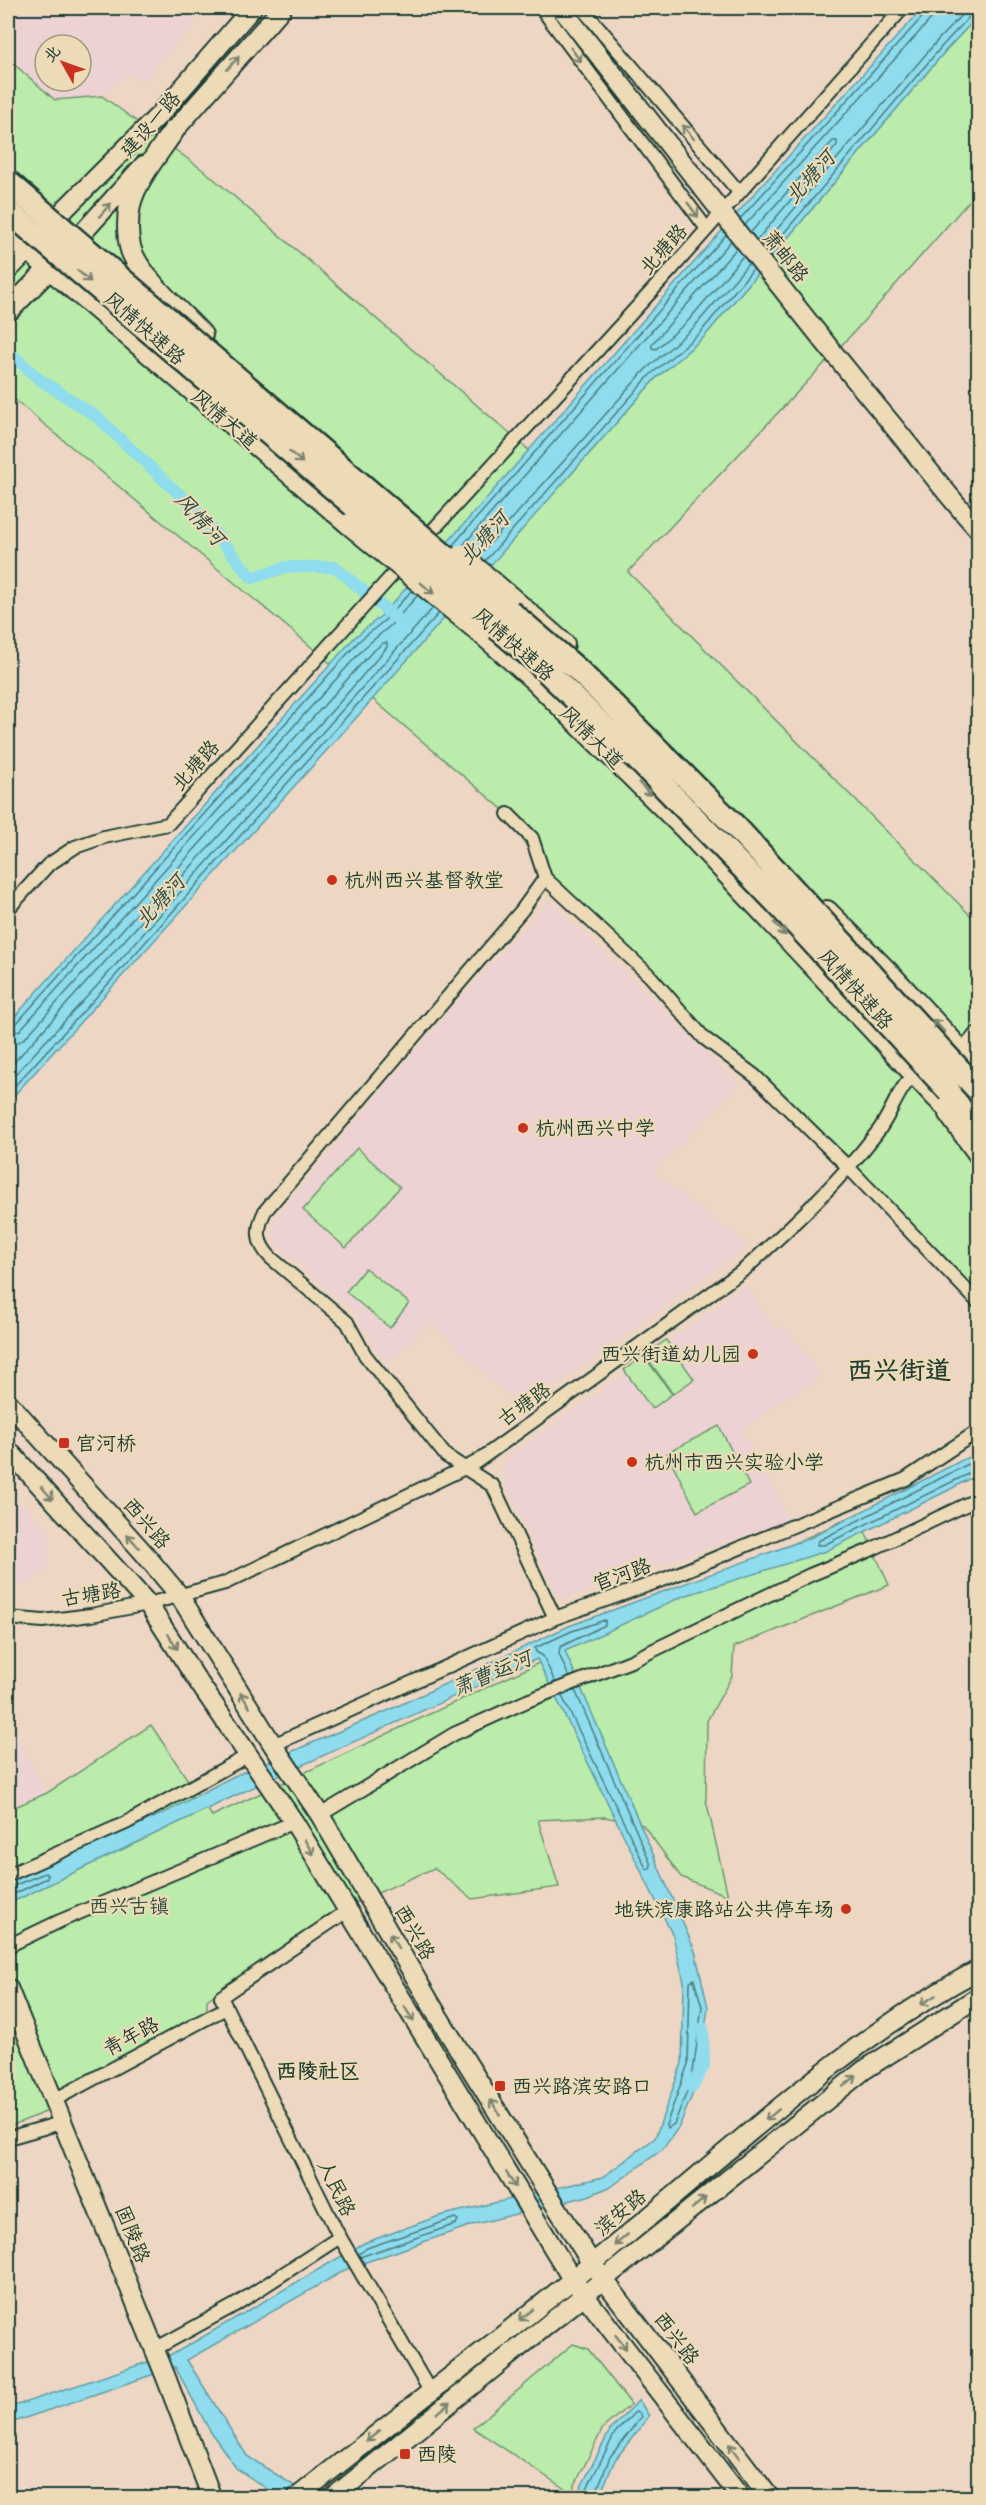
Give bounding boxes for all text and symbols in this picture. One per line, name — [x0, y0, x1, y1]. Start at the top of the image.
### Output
north arrow — [33, 33, 93, 93]
text: 北 — [39, 41, 67, 68]
one-way arrow — [569, 46, 582, 62]
one-way arrow — [226, 56, 240, 71]
street label: 建设一路 — [115, 86, 190, 165]
one-way arrow — [681, 124, 694, 140]
water label: 北塘河 — [780, 143, 846, 212]
one-way arrow — [686, 202, 699, 218]
one-way arrow — [98, 203, 112, 218]
street label: 北塘路 — [635, 219, 696, 283]
street label: 萧邮路 — [754, 226, 814, 291]
one-way arrow — [76, 269, 91, 283]
street label: 风情快速路 — [96, 287, 191, 374]
street label: 风情大道 — [184, 384, 262, 458]
one-way arrow — [288, 450, 303, 464]
water label: 风情河 — [166, 488, 232, 557]
water label: 北塘河 — [454, 504, 520, 573]
one-way arrow — [419, 581, 434, 595]
street label: 风情快速路 — [465, 603, 560, 690]
street label: 风情大道 — [552, 701, 628, 777]
street label: 北塘路 — [167, 735, 228, 799]
one-way arrow — [638, 782, 652, 797]
water label: 北塘河 — [130, 867, 196, 936]
place label: 杭州西兴基督教堂 — [344, 869, 504, 897]
marker: 杭州西兴基督教堂 — [325, 873, 339, 887]
one-way arrow — [773, 922, 788, 937]
street label: 风情快速路 — [810, 944, 898, 1038]
one-way arrow — [932, 1019, 946, 1034]
place label: 杭州西兴中学 — [535, 1117, 655, 1145]
marker: 杭州西兴中学 — [516, 1121, 530, 1135]
place label: 西兴街道幼儿园 — [601, 1343, 741, 1371]
marker: 西兴街道幼儿园 — [746, 1347, 760, 1361]
district label: 西兴街道 — [847, 1355, 951, 1392]
street label: 古塘路 — [493, 1377, 559, 1435]
place label: 官河桥 — [76, 1432, 136, 1460]
marker: 官河桥 — [57, 1436, 71, 1450]
place label: 杭州市西兴实验小学 — [644, 1451, 824, 1479]
marker: 杭州市西兴实验小学 — [625, 1455, 639, 1469]
one-way arrow — [40, 1486, 54, 1501]
street label: 西兴路 — [114, 1493, 176, 1558]
one-way arrow — [126, 1534, 140, 1549]
street label: 官河路 — [590, 1553, 657, 1600]
street label: 古塘路 — [60, 1578, 124, 1615]
one-way arrow — [167, 1633, 179, 1650]
water label: 萧曹运河 — [449, 1644, 540, 1706]
one-way arrow — [238, 1692, 250, 1709]
one-way arrow — [303, 1838, 315, 1855]
park label: 西兴古镇 — [89, 1895, 169, 1923]
place label: 地铁滨康路站公共停车场 — [614, 1898, 834, 1926]
street label: 西兴路 — [385, 1901, 440, 1967]
marker: 地铁滨康路站公共停车场 — [839, 1902, 853, 1916]
one-way arrow — [387, 1932, 399, 1949]
one-way arrow — [920, 1994, 937, 2006]
one-way arrow — [404, 2005, 416, 2022]
street label: 青年路 — [99, 2012, 166, 2065]
district label: 西陵社区 — [276, 2059, 360, 2089]
place label: 西兴路滨安路口 — [512, 2075, 652, 2103]
one-way arrow — [842, 2075, 858, 2088]
marker: 西兴路滨安路口 — [493, 2079, 507, 2093]
one-way arrow — [488, 2099, 500, 2116]
one-way arrow — [764, 2109, 780, 2122]
street label: 人民路 — [309, 2156, 360, 2223]
one-way arrow — [506, 2171, 518, 2188]
street label: 滨安路 — [590, 2184, 655, 2244]
one-way arrow — [690, 2197, 706, 2210]
street label: 固陵路 — [106, 2202, 155, 2269]
one-way arrow — [613, 2233, 629, 2246]
street label: 西兴路 — [645, 2307, 704, 2373]
one-way arrow — [518, 2309, 534, 2322]
one-way arrow — [615, 2334, 627, 2350]
one-way arrow — [435, 2402, 451, 2415]
one-way arrow — [365, 2430, 381, 2443]
place label: 西陵 — [417, 2443, 457, 2471]
one-way arrow — [728, 2443, 741, 2459]
marker: 西陵 — [398, 2447, 412, 2461]

